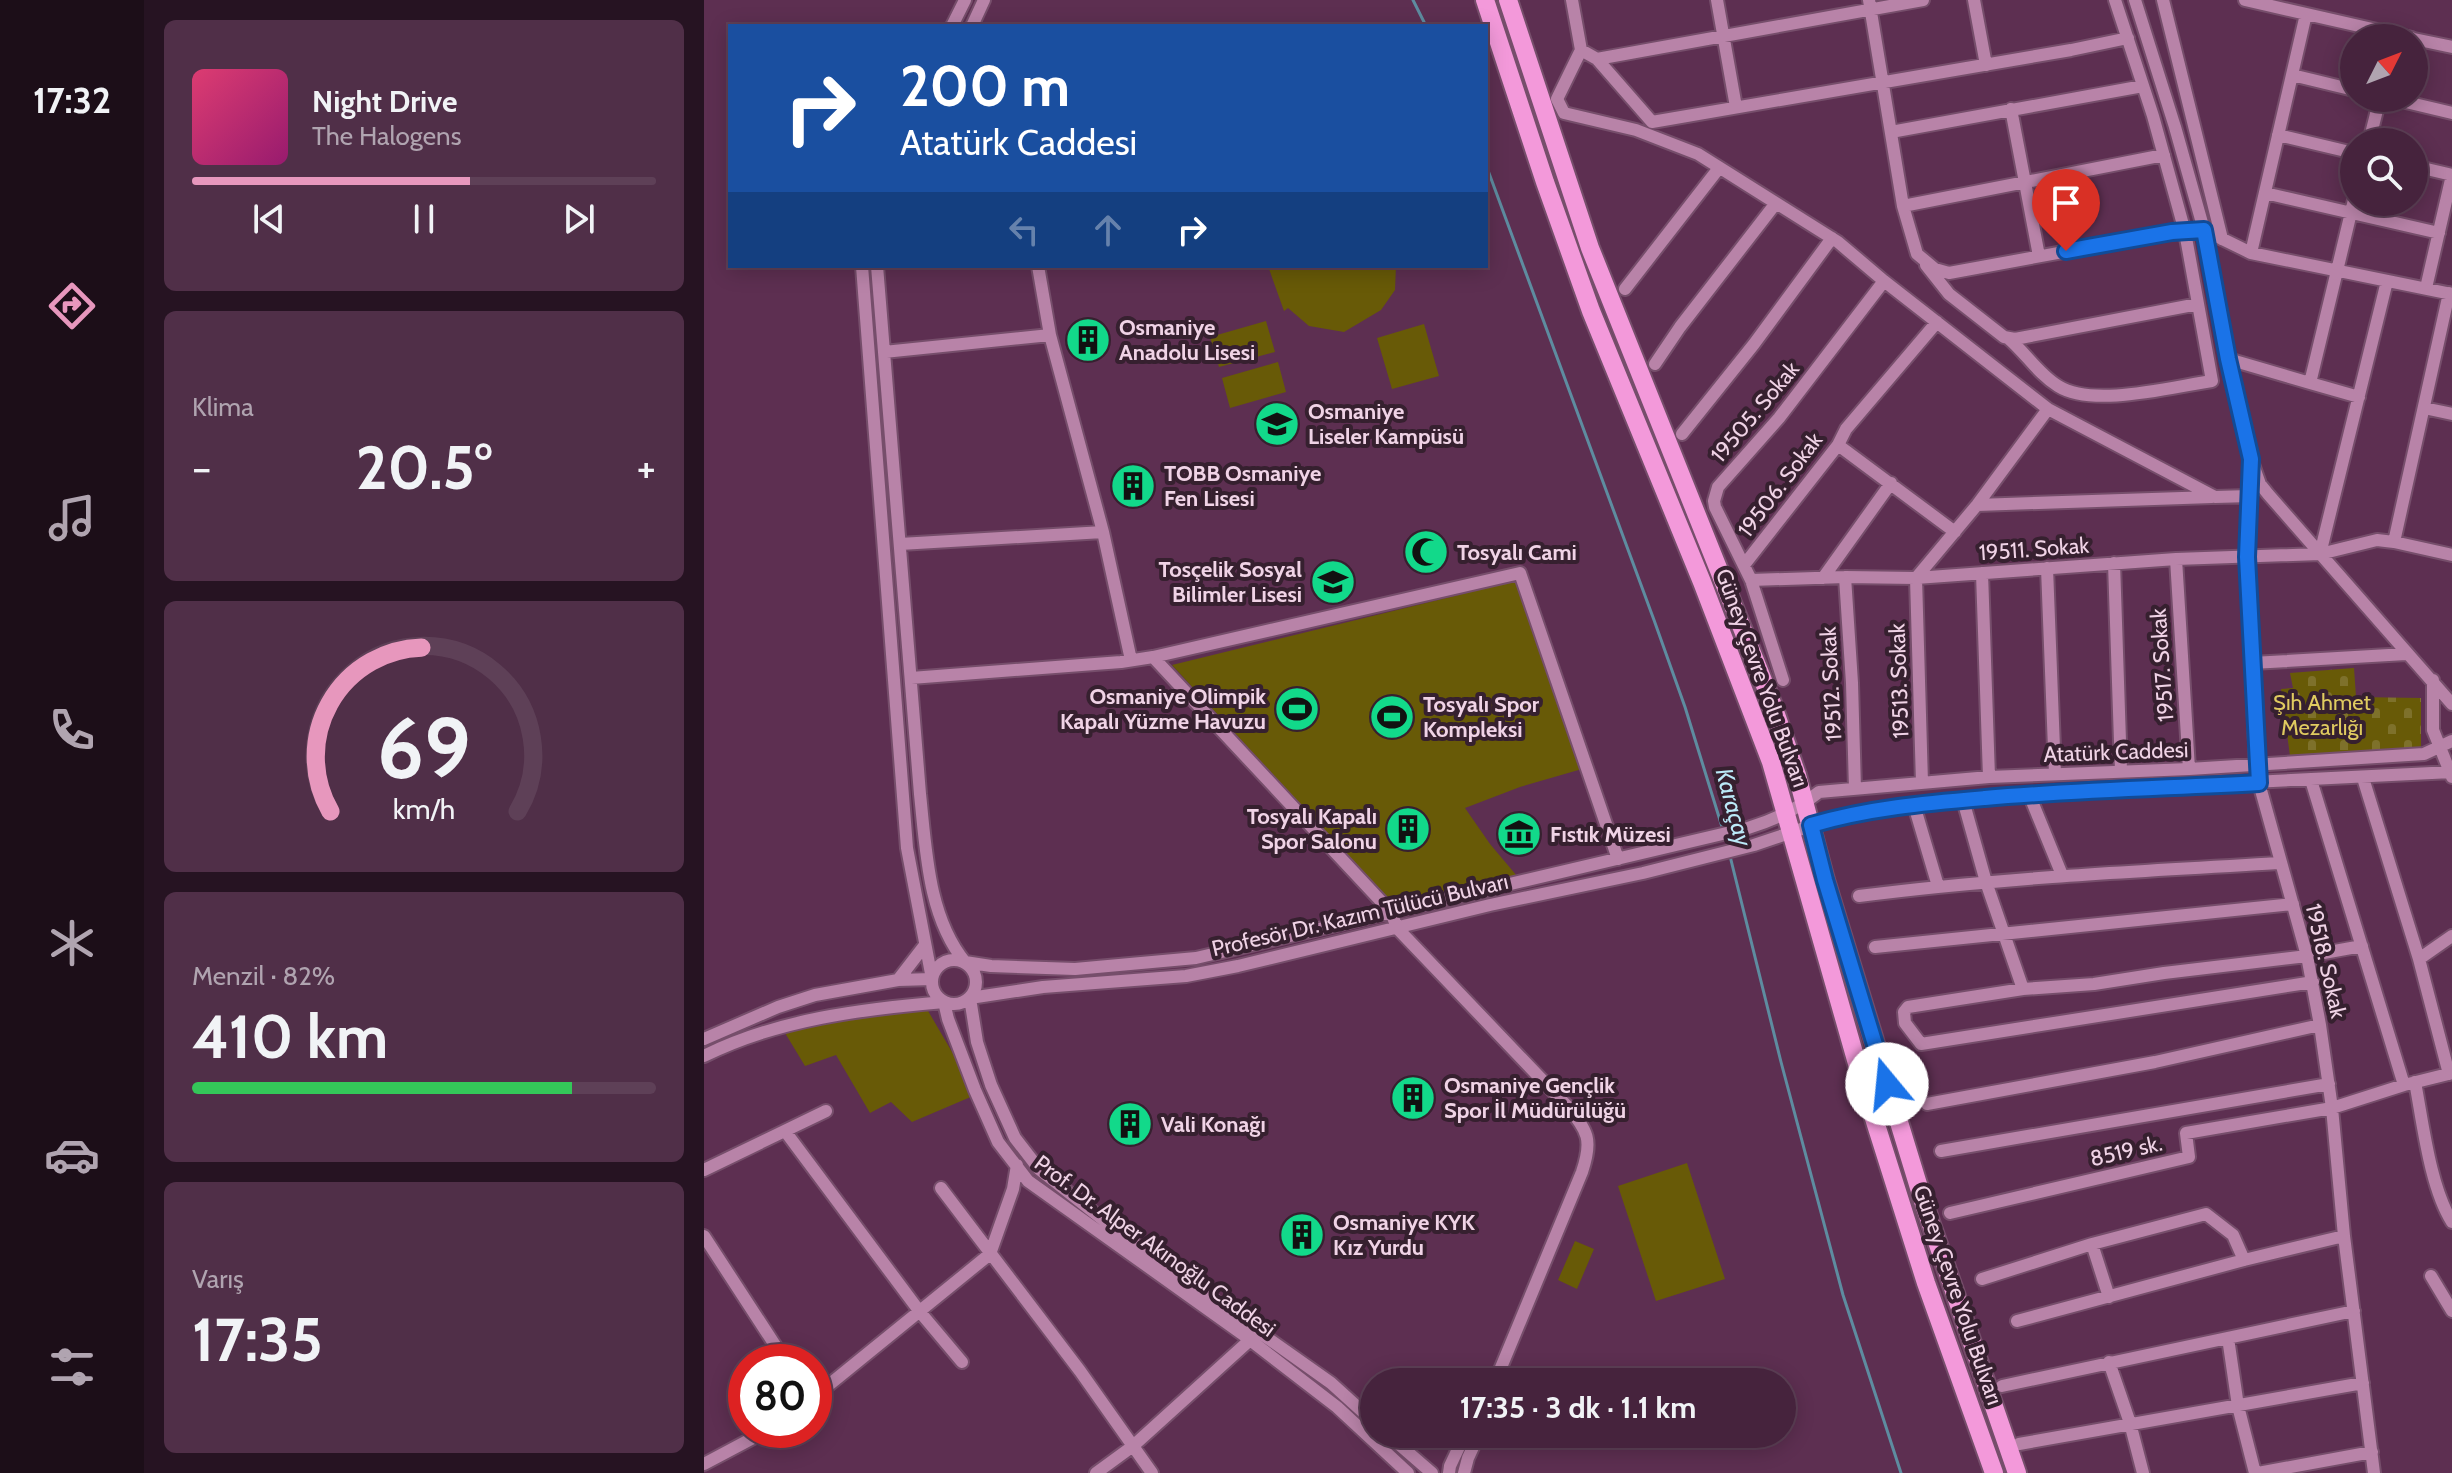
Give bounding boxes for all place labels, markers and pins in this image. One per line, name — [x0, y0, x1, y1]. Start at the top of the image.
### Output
pin — [2032, 169, 2100, 251]
place label: Osmaniye Anadolu Lisesi — [1119, 314, 1255, 366]
building icon: Osmaniye Anadolu Lisesi — [1064, 316, 1112, 364]
place label: Osmaniye Liseler Kampüsü — [1308, 398, 1464, 450]
school or university icon: Osmaniye Liseler Kampüsü — [1253, 400, 1301, 448]
place label: TOBB Osmaniye Fen Lisesi — [1164, 460, 1321, 512]
building icon: TOBB Osmaniye Fen Lisesi — [1109, 462, 1157, 510]
mosque icon: Tosyalı Cami — [1402, 528, 1450, 576]
place label: Tosyalı Cami — [1457, 539, 1577, 566]
place label: Tosçelik Sosyal Bilimler Lisesi — [1159, 556, 1302, 608]
school or university icon: Tosçelik Sosyal Bilimler Lisesi — [1309, 558, 1357, 606]
place label: Osmaniye Olimpik Kapalı Yüzme Havuzu — [1060, 683, 1266, 735]
sports icon: Osmaniye Olimpik Kapalı Yüzme Havuzu — [1273, 685, 1321, 733]
place label: Tosyalı Spor Kompleksi — [1423, 691, 1540, 743]
sports icon: Tosyalı Spor Kompleksi — [1368, 693, 1416, 741]
place label: Tosyalı Kapalı Spor Salonu — [1247, 803, 1377, 855]
building icon: Tosyalı Kapalı Spor Salonu — [1384, 805, 1432, 853]
museum icon: Fıstık Müzesi — [1495, 810, 1543, 858]
place label: Fıstık Müzesi — [1550, 821, 1671, 848]
place label: Osmaniye Gençlik Spor İl Müdürülüğü — [1444, 1072, 1626, 1124]
building icon: Osmaniye Gençlik Spor İl Müdürülüğü — [1389, 1074, 1437, 1122]
building icon: Vali Konağı — [1106, 1100, 1154, 1148]
place label: Vali Konağı — [1161, 1111, 1266, 1138]
place label: Osmaniye KYK Kız Yurdu — [1333, 1209, 1475, 1261]
building icon: Osmaniye KYK Kız Yurdu — [1278, 1211, 1326, 1259]

